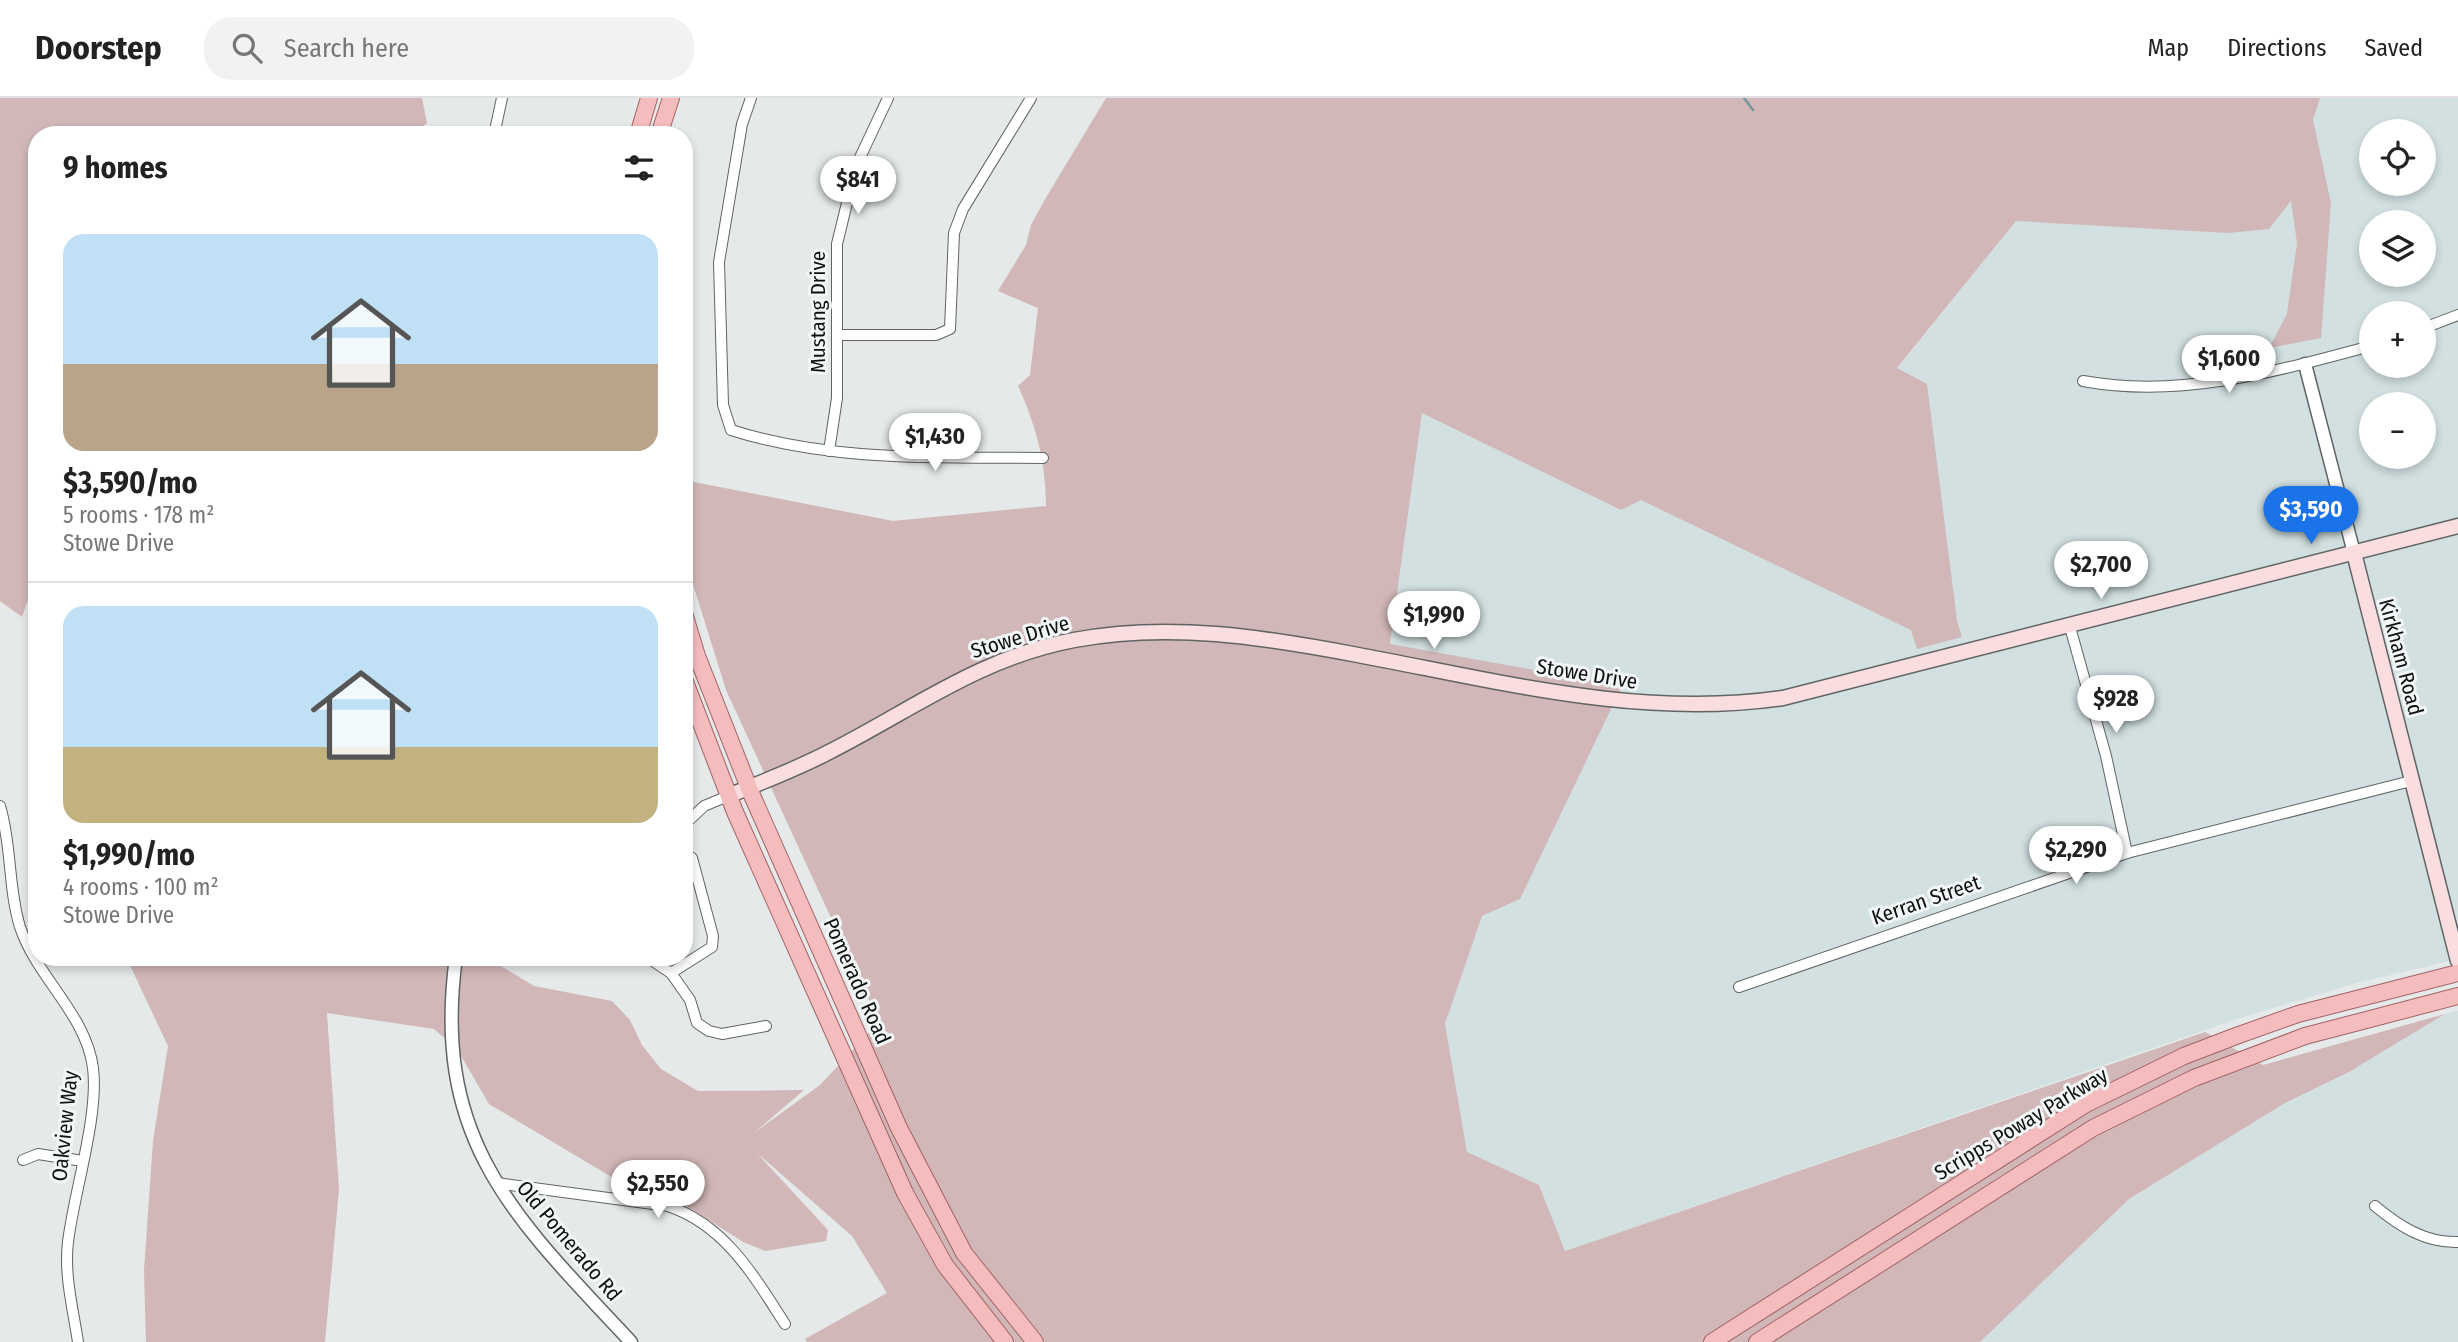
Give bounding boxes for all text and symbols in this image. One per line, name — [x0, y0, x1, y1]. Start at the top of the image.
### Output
search box — [204, 17, 694, 80]
text: Doorstep — [35, 28, 162, 68]
icon: search — [228, 29, 266, 67]
text: Search here — [284, 33, 409, 64]
text: Map — [2148, 34, 2189, 62]
text: Directions — [2227, 34, 2326, 62]
text: Saved — [2364, 34, 2423, 62]
map controls — [2359, 119, 2436, 469]
button: locate — [2359, 119, 2436, 196]
icon: filters — [620, 149, 658, 187]
text: 9 homes — [63, 150, 168, 186]
pin: $841 — [817, 156, 899, 216]
text: $841 — [836, 165, 880, 193]
button: layers — [2359, 210, 2436, 287]
street label: Mustang Drive — [805, 251, 831, 373]
icon: home — [298, 280, 424, 406]
button: + — [2359, 301, 2436, 378]
pin: $1,600 — [2172, 336, 2286, 395]
text: $1,600 — [2198, 344, 2260, 372]
button: − — [2359, 392, 2436, 469]
pin: $1,430 — [878, 414, 992, 473]
text: $1,430 — [905, 422, 965, 450]
text: $3,590/mo — [63, 465, 197, 501]
pin: $3,590 — [2254, 486, 2368, 546]
text: $3,590 — [2279, 495, 2343, 523]
text: 5 rooms · 178 m² — [63, 501, 214, 529]
text: Stowe Drive — [63, 529, 174, 557]
pin: $2,700 — [2044, 542, 2158, 601]
text: $2,700 — [2070, 550, 2132, 578]
pin: $1,990 — [1377, 592, 1491, 651]
street label: Kirkham Road — [2373, 596, 2429, 718]
text: $1,990 — [1403, 600, 1465, 628]
street label: Stowe Drive — [968, 610, 1072, 664]
icon: home — [298, 652, 424, 778]
street label: Stowe Drive — [1535, 653, 1639, 695]
pin: $928 — [2075, 676, 2157, 735]
text: $928 — [2093, 684, 2139, 712]
pin: $2,290 — [2019, 826, 2133, 886]
text: $2,290 — [2045, 835, 2107, 863]
text: $1,990/mo — [63, 837, 195, 873]
street label: Kerran Street — [1868, 869, 1984, 931]
text: 4 rooms · 100 m² — [63, 873, 219, 901]
text: Stowe Drive — [63, 901, 174, 929]
street label: Pomerado Road — [818, 914, 896, 1048]
street label: Scripps Poway Parkway — [1930, 1062, 2113, 1186]
street label: Oakview Way — [46, 1069, 84, 1183]
pin: $2,550 — [601, 1160, 715, 1220]
text: $2,550 — [627, 1169, 689, 1197]
street label: Old Pomerado Rd — [511, 1175, 627, 1307]

